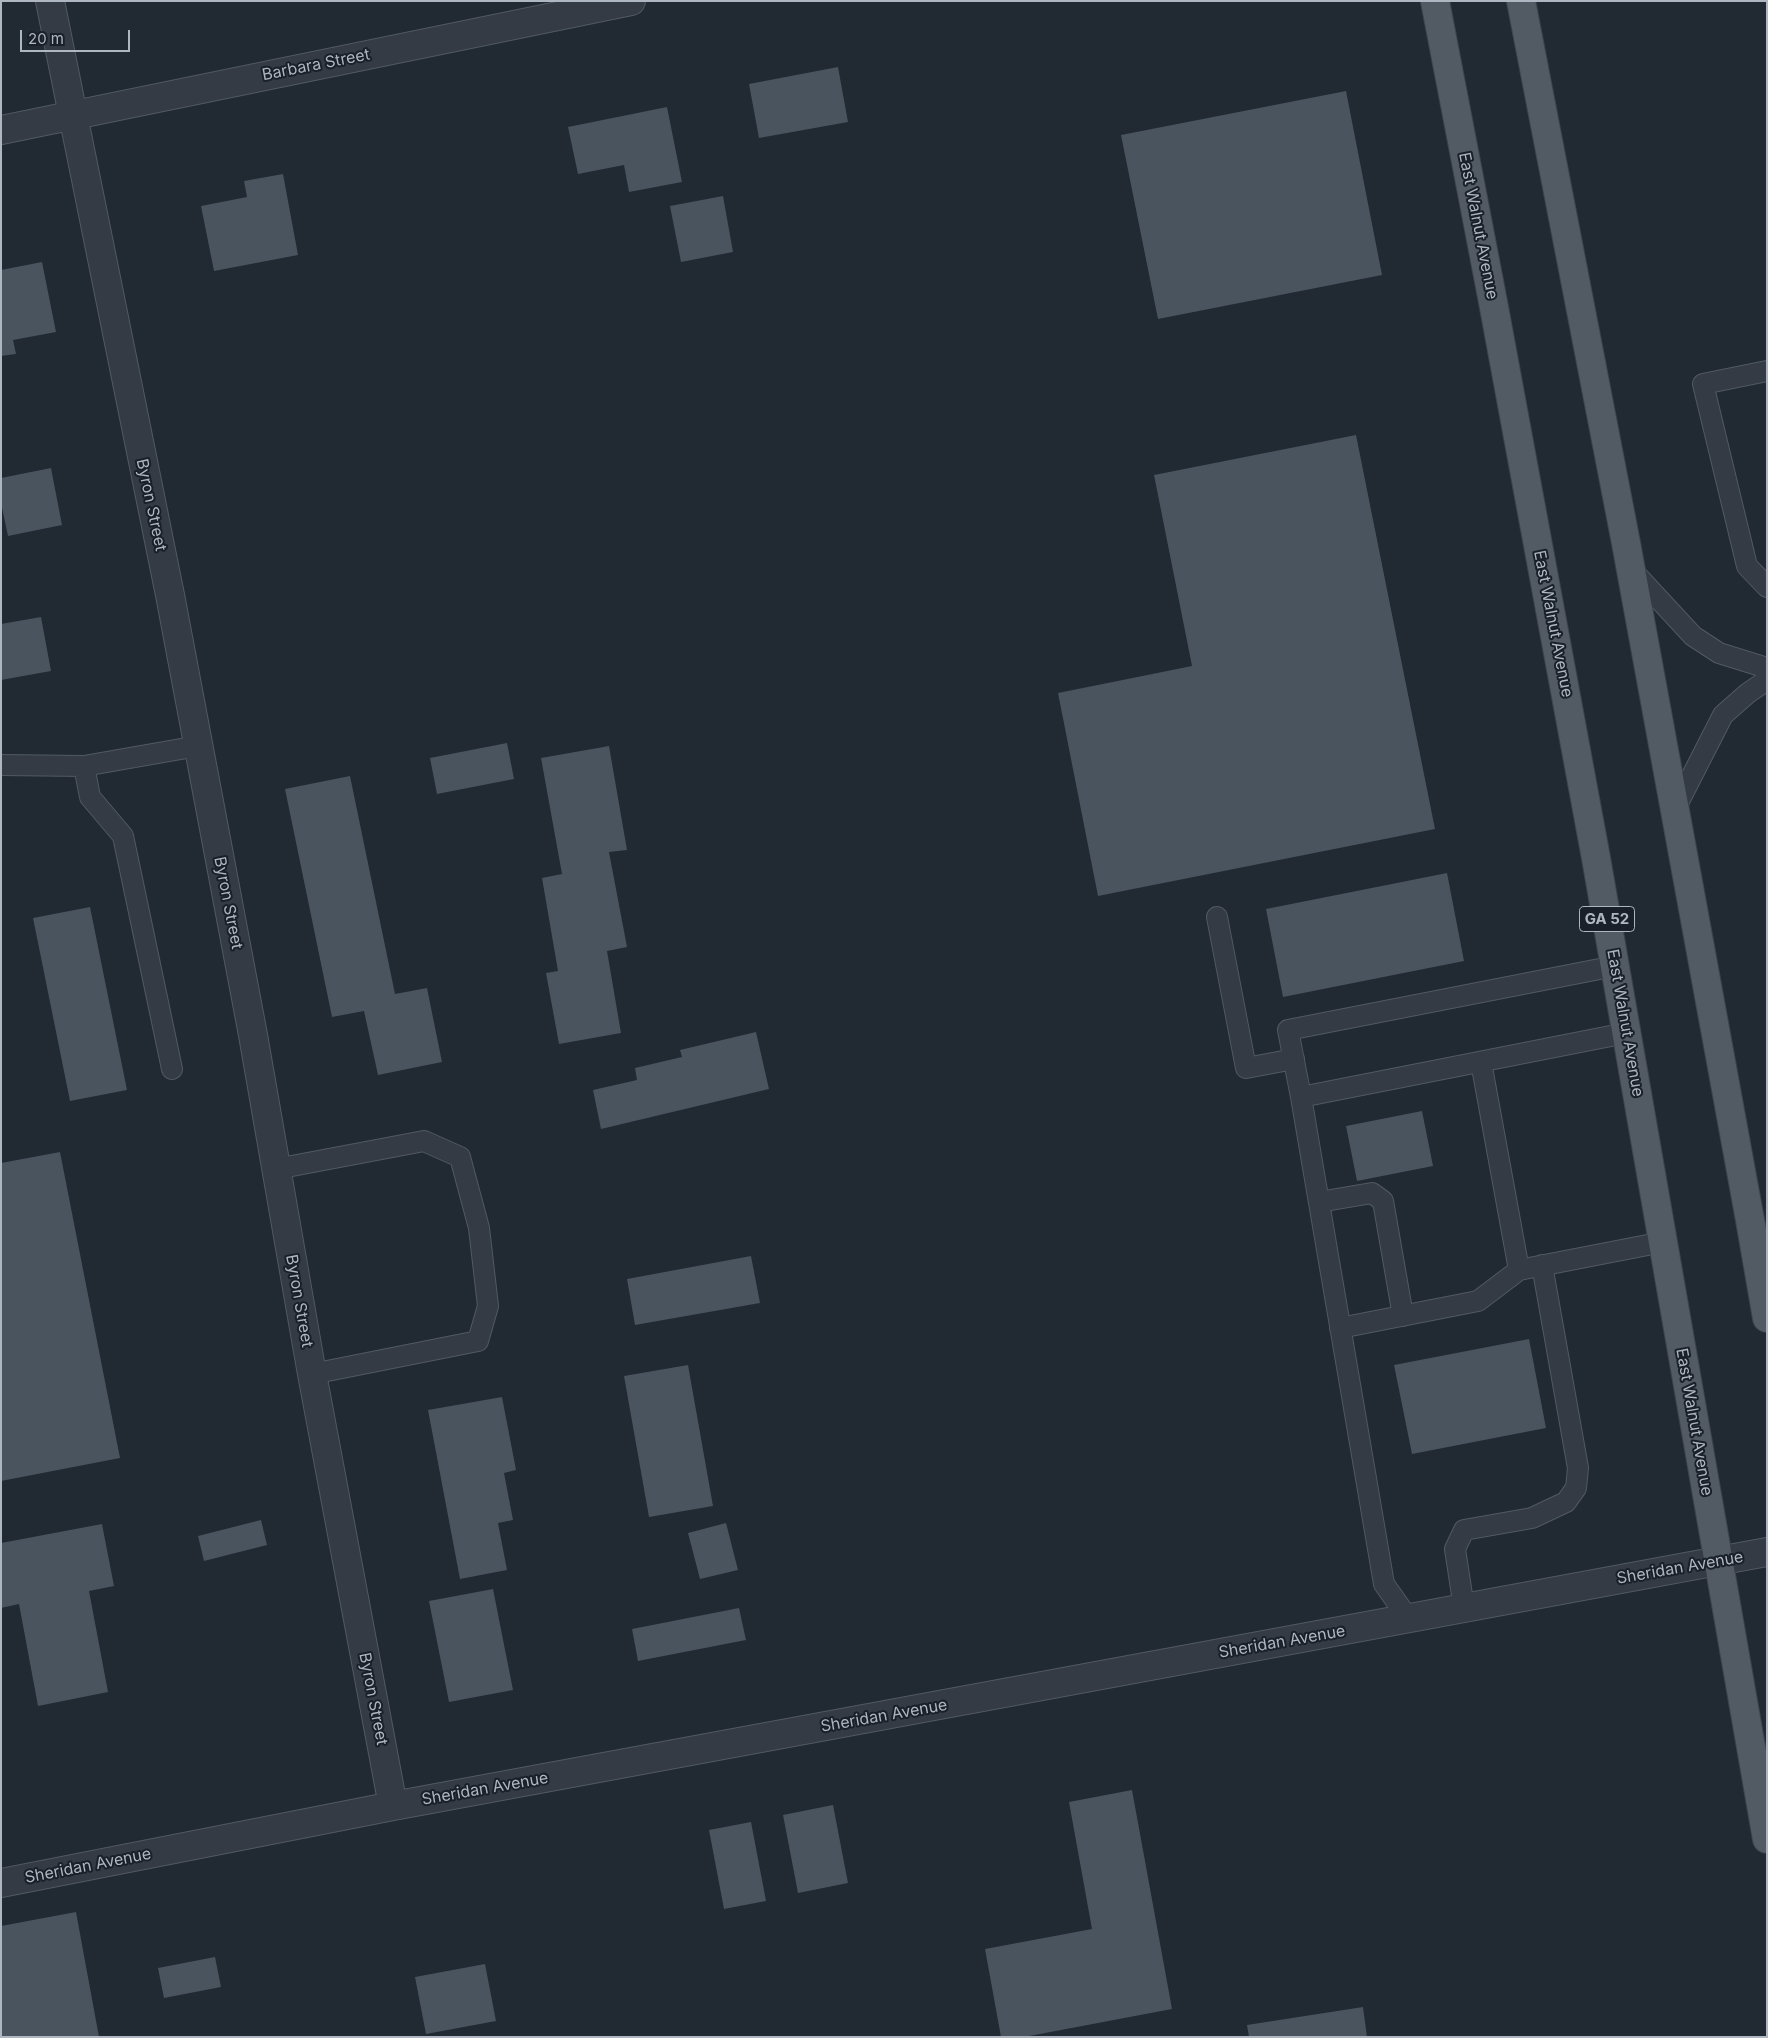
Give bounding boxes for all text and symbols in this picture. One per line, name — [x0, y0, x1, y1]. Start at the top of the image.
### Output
scale bar — [22, 20, 132, 52]
text: 20 m — [28, 29, 64, 48]
street label: Barbara Street — [261, 45, 371, 85]
street label: East Walnut Avenue — [1454, 151, 1502, 301]
street label: Byron Street — [132, 457, 170, 553]
street label: East Walnut Avenue — [1529, 549, 1577, 699]
street label: Byron Street — [210, 855, 246, 951]
road number: GA 52 — [1580, 906, 1634, 932]
street label: East Walnut Avenue — [1603, 948, 1647, 1098]
street label: Byron Street — [281, 1253, 317, 1349]
street label: East Walnut Avenue — [1672, 1347, 1716, 1497]
street label: Sheridan Avenue — [1615, 1547, 1745, 1589]
street label: Sheridan Avenue — [1217, 1621, 1347, 1663]
street label: Byron Street — [355, 1651, 391, 1747]
street label: Sheridan Avenue — [819, 1695, 949, 1737]
street label: Sheridan Avenue — [420, 1768, 550, 1810]
street label: Sheridan Avenue — [23, 1844, 153, 1888]

